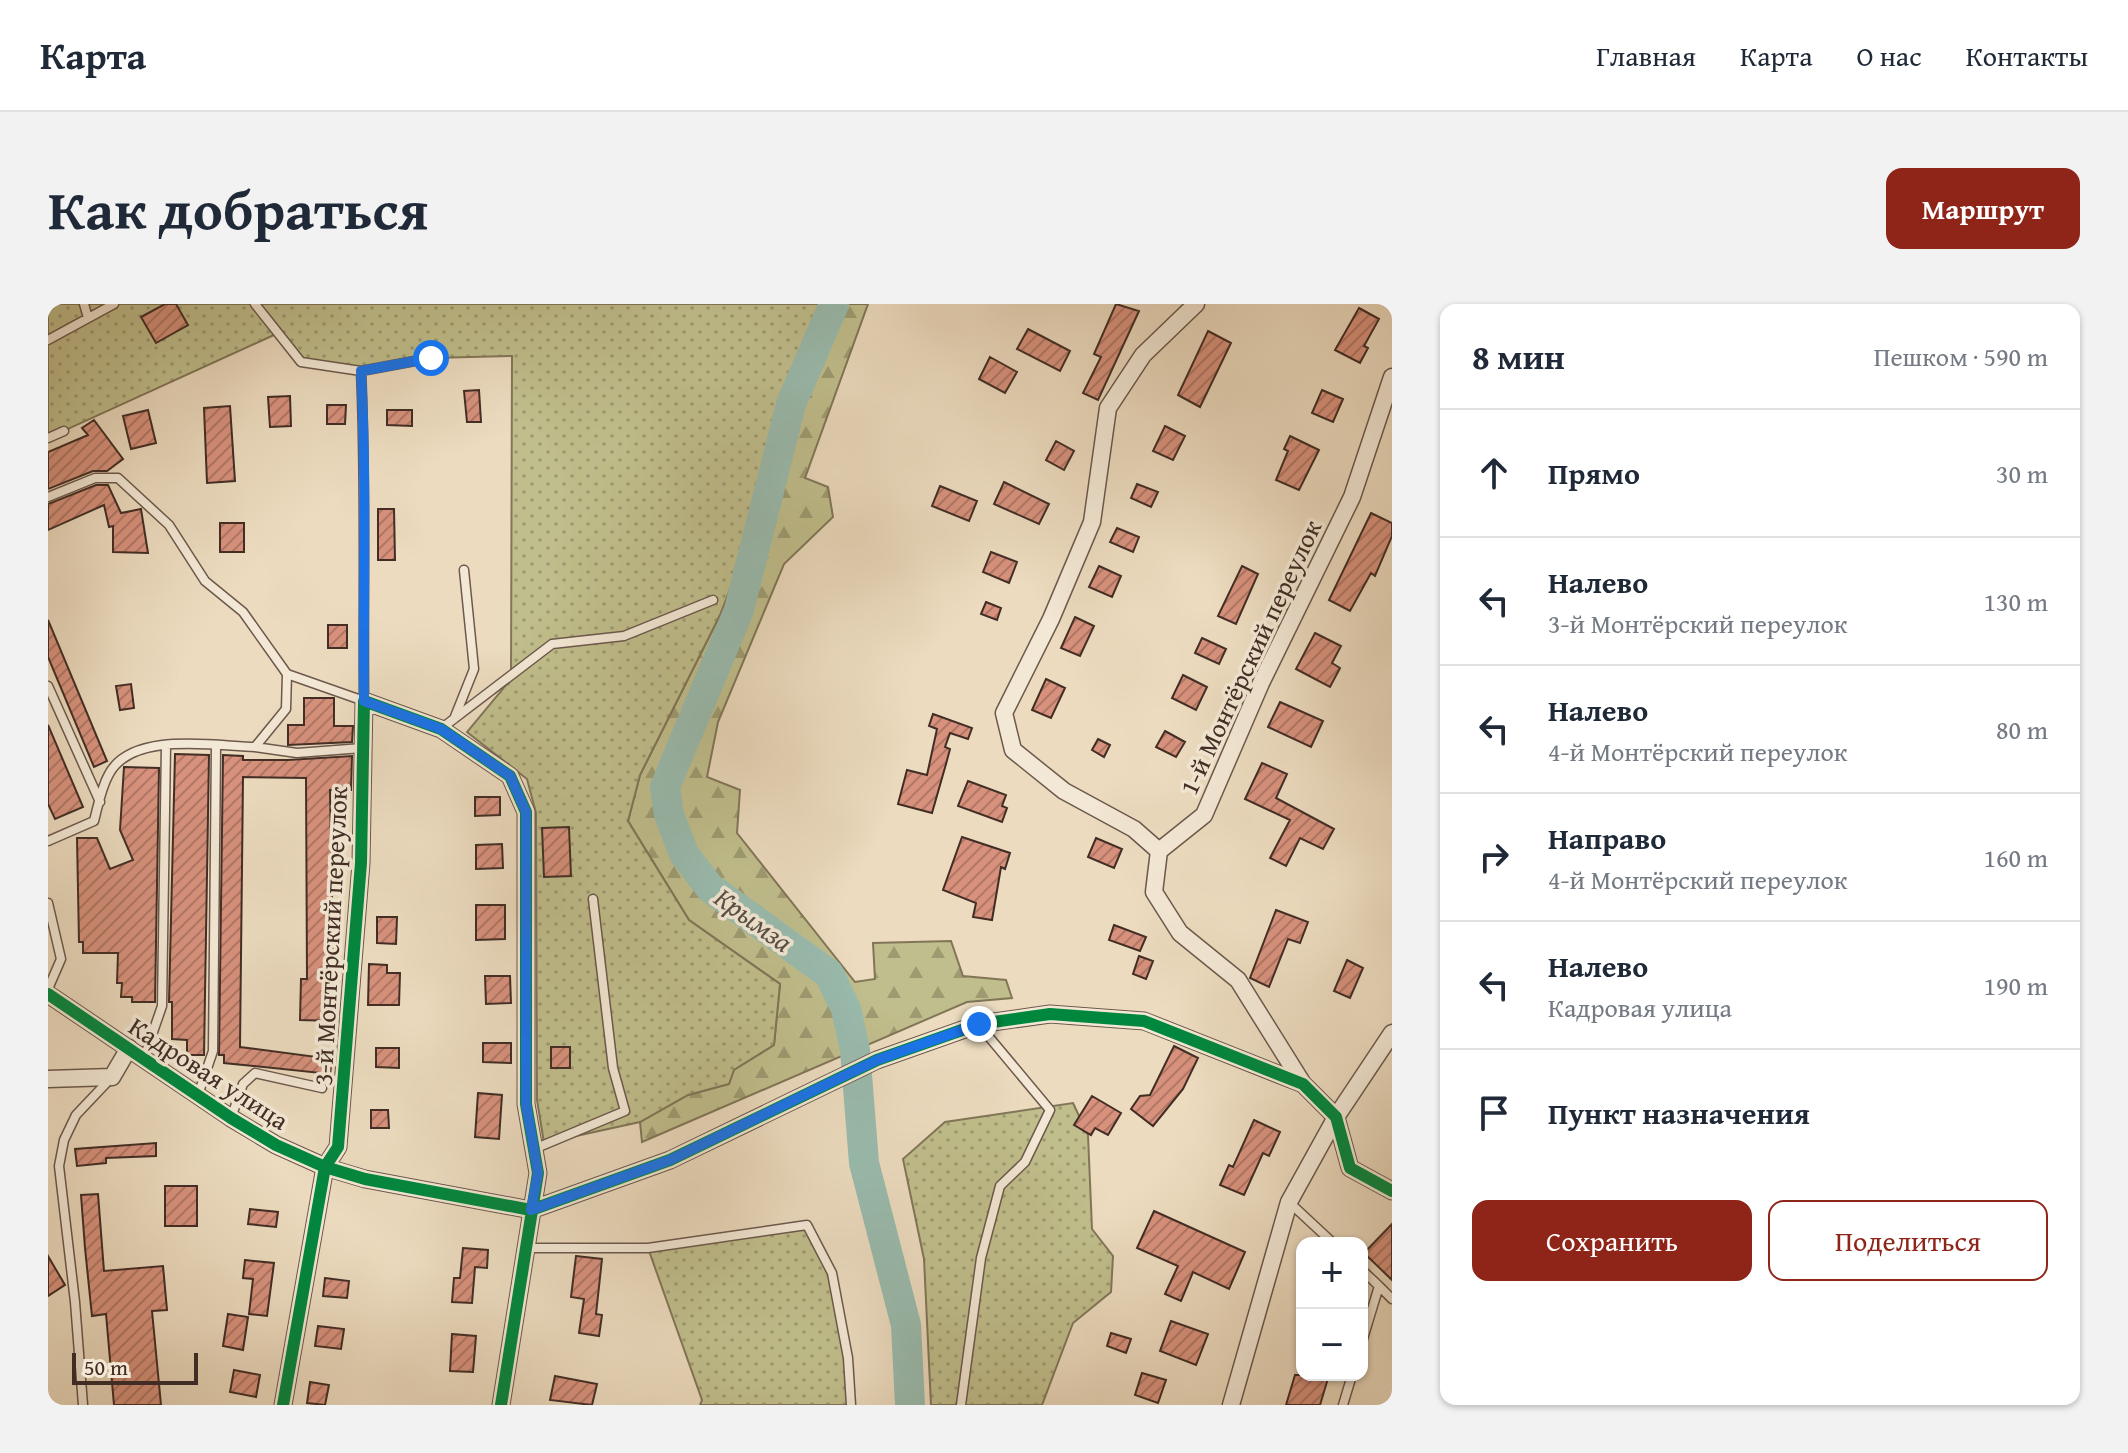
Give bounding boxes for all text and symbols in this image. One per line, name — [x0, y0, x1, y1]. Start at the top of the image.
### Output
text: Карта — [40, 27, 146, 83]
text: Главная — [1596, 35, 1696, 76]
text: Карта — [1740, 35, 1812, 76]
text: О нас — [1856, 35, 1922, 76]
text: Контакты — [1966, 35, 2088, 76]
text: Как добраться — [48, 167, 428, 250]
button: Маршрут — [1886, 168, 2080, 249]
text: 8 мин — [1472, 332, 1565, 381]
text: Пешком · 590 m — [1874, 337, 2048, 376]
route start — [413, 340, 449, 376]
icon: ahead — [1472, 451, 1516, 495]
text: Прямо — [1548, 451, 1640, 495]
text: 30 m — [1996, 454, 2048, 493]
street label: 1-й Монтёрский переулок — [1169, 513, 1331, 801]
text: Налево — [1548, 560, 1648, 604]
icon: left — [1472, 579, 1516, 623]
text: 130 m — [1983, 582, 2048, 621]
text: 3-й Монтёрский переулок — [1548, 604, 1847, 643]
text: Налево — [1548, 688, 1648, 732]
icon: left — [1472, 707, 1516, 751]
text: 80 m — [1996, 710, 2048, 749]
text: 4-й Монтёрский переулок — [1548, 732, 1847, 771]
street label: 3-й Монтёрский переулок — [303, 785, 357, 1087]
text: Направо — [1548, 816, 1666, 860]
icon: right — [1472, 835, 1516, 879]
text: 160 m — [1983, 838, 2048, 877]
text: 4-й Монтёрский переулок — [1548, 860, 1847, 899]
water label: Крымза — [706, 877, 802, 961]
text: Налево — [1548, 944, 1648, 988]
icon: left — [1472, 963, 1516, 1007]
text: 190 m — [1983, 966, 2048, 1005]
text: Кадровая улица — [1548, 988, 1732, 1027]
route end — [961, 1006, 997, 1042]
street label: Кадровая улица — [121, 1007, 297, 1140]
icon: arrive — [1472, 1091, 1516, 1135]
text: Пункт назначения — [1548, 1091, 1810, 1135]
button: Сохранить — [1472, 1200, 1752, 1281]
button: Поделиться — [1768, 1200, 2048, 1281]
map controls — [1296, 1237, 1368, 1381]
button: + — [1296, 1237, 1368, 1309]
button: − — [1296, 1309, 1368, 1381]
scale bar — [72, 1349, 198, 1385]
text: 50 m — [84, 1351, 128, 1383]

